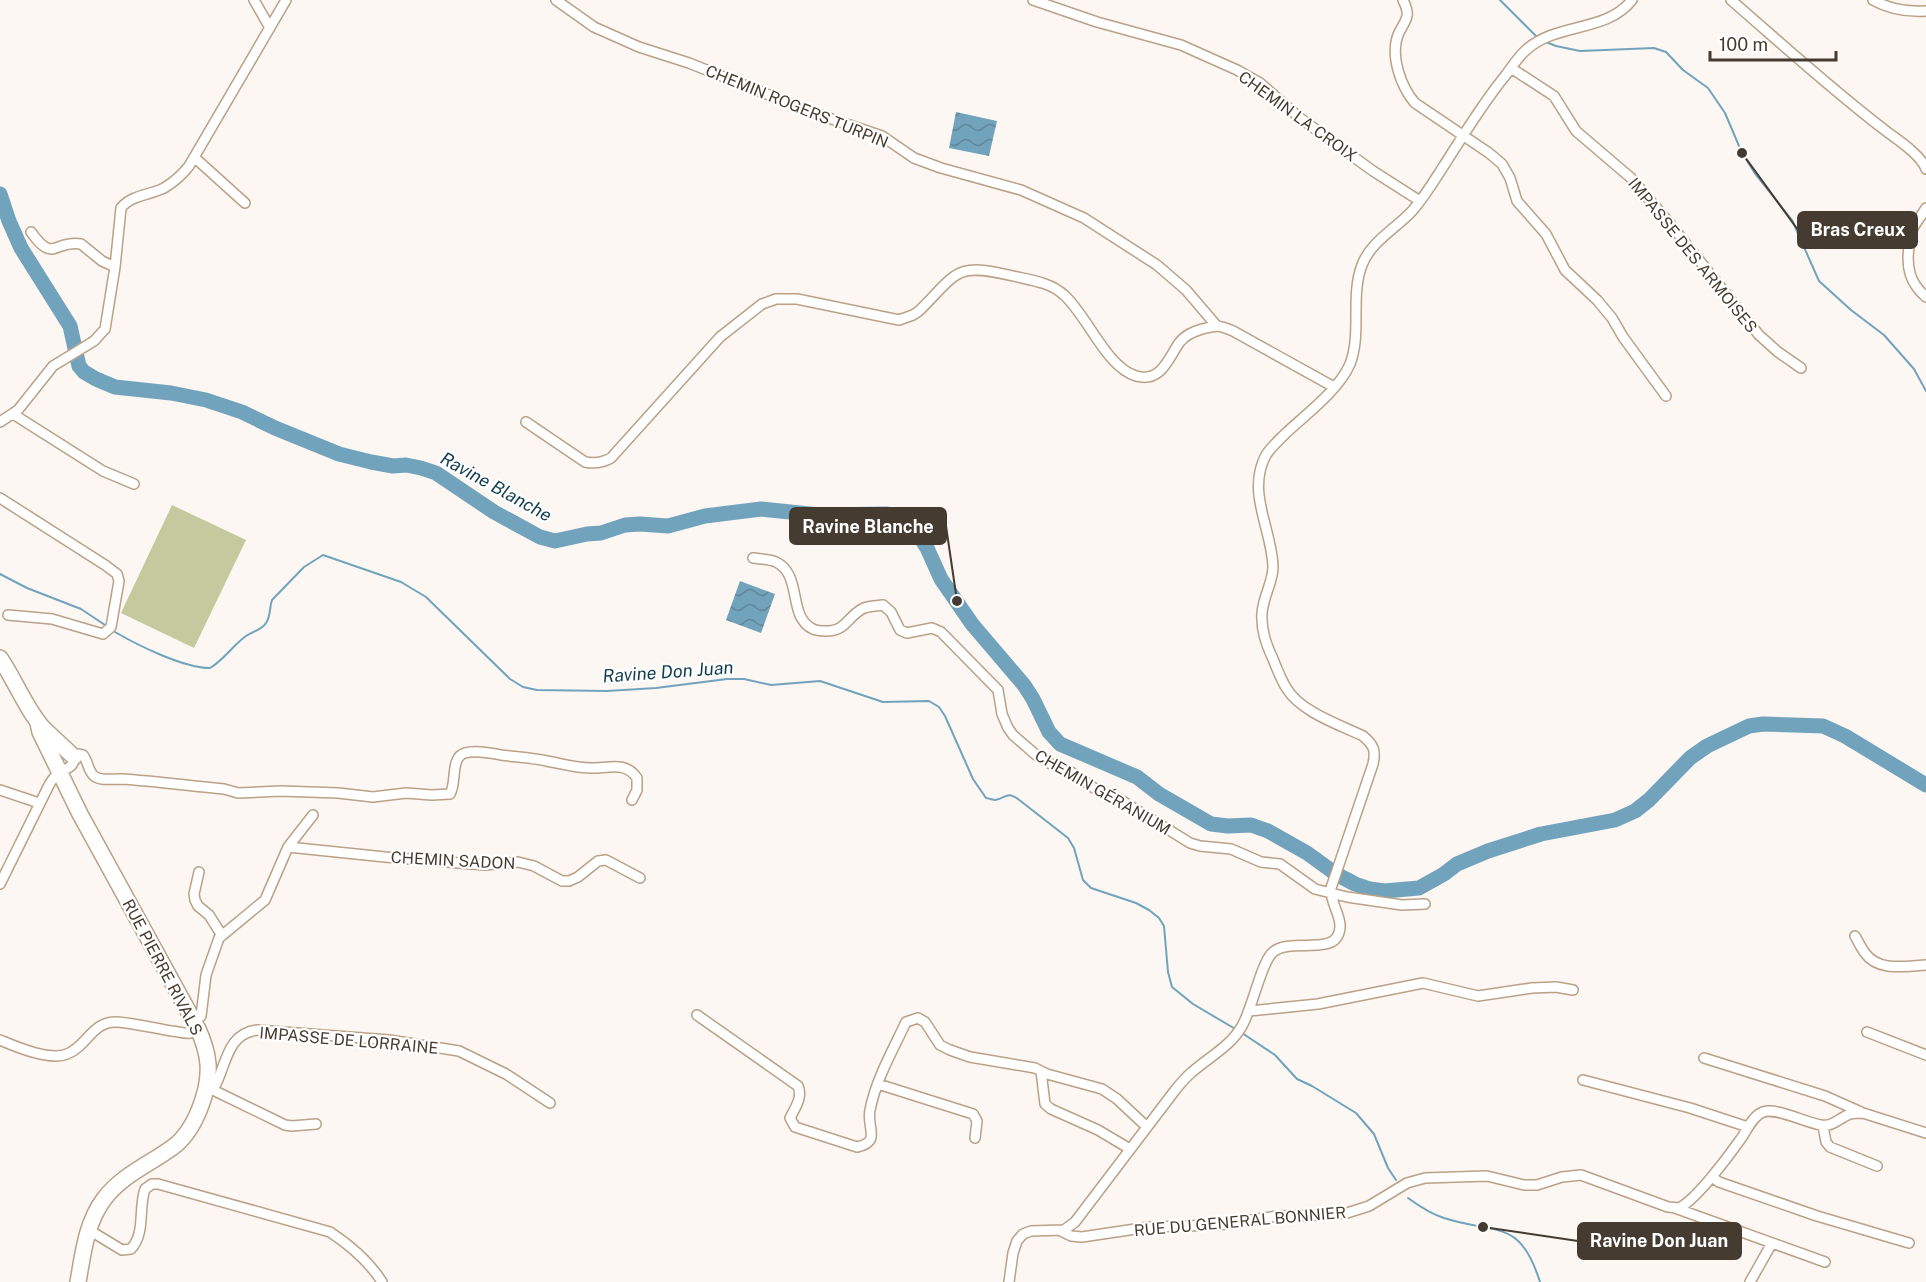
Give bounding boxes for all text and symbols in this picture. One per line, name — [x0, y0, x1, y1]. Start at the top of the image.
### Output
scale bar — [1710, 24, 1836, 62]
text: 100 m — [1719, 34, 1768, 55]
street label: CHEMIN ROGERS TURPIN — [703, 61, 891, 152]
street label: CHEMIN LA CROIX — [1235, 67, 1361, 166]
street label: IMPASSE DES ARMOISES — [1624, 174, 1761, 337]
callout: Bras Creux — [1798, 212, 1917, 248]
text: Bras Creux — [1811, 219, 1906, 240]
water label: Ravine Blanche — [437, 447, 556, 526]
callout: Ravine Blanche — [790, 508, 946, 544]
text: Ravine Blanche — [802, 516, 934, 537]
water label: Ravine Don Juan — [602, 656, 734, 687]
street label: CHEMIN GÉRANIUM — [1031, 745, 1175, 839]
street label: CHEMIN SADON — [390, 848, 516, 873]
street label: RUE PIERRE RIVALS — [119, 896, 207, 1039]
street label: IMPASSE DE LORRAINE — [259, 1023, 439, 1058]
street label: RUE DU GENERAL BONNIER — [1133, 1203, 1347, 1240]
callout: Ravine Don Juan — [1578, 1223, 1741, 1259]
text: Ravine Don Juan — [1590, 1230, 1728, 1251]

